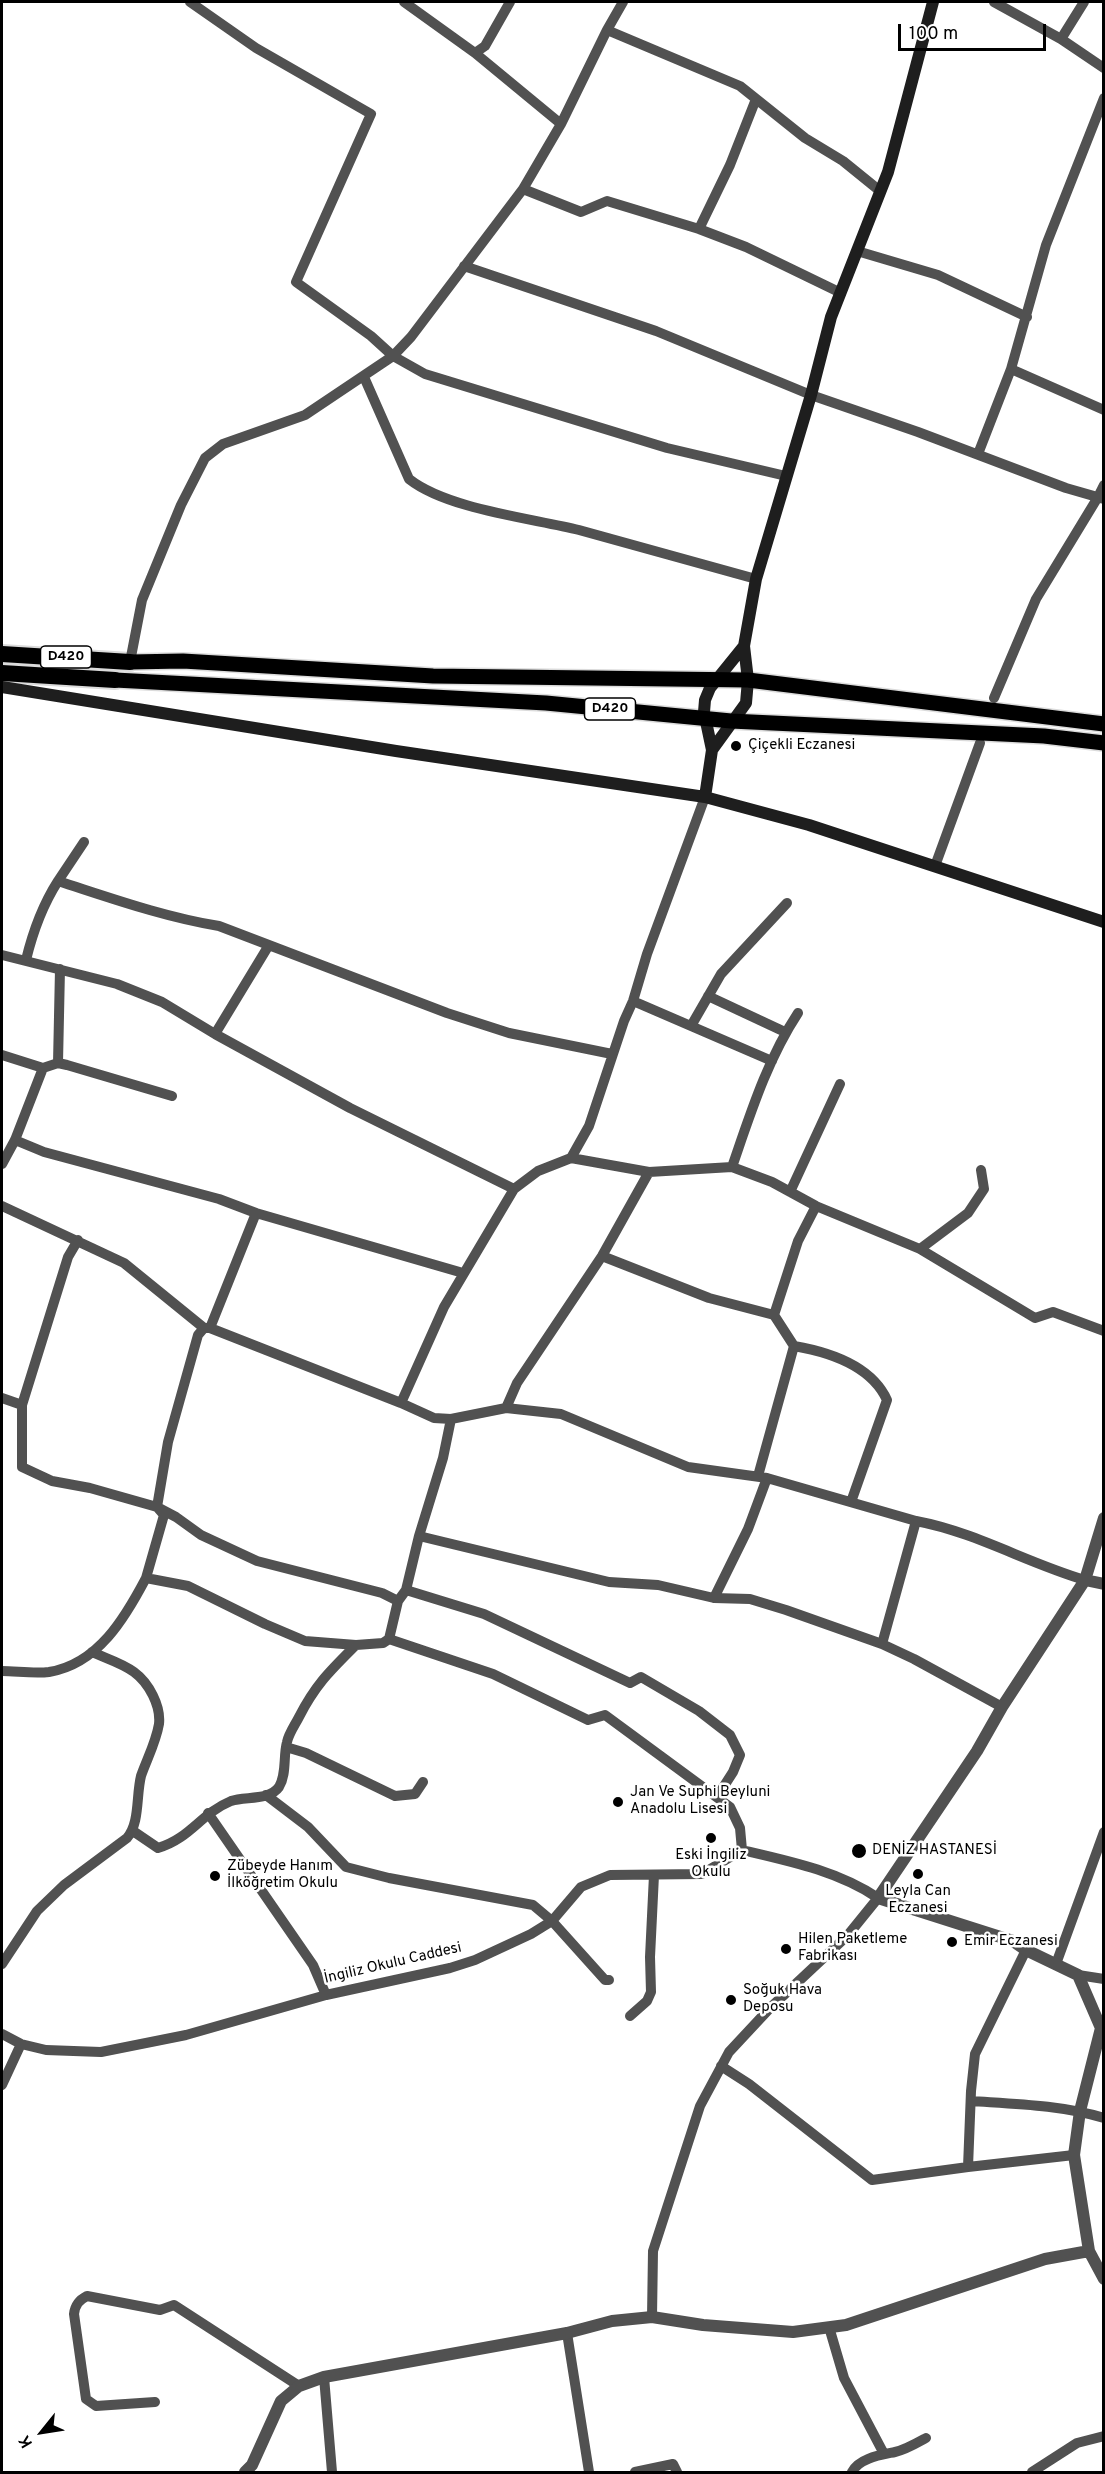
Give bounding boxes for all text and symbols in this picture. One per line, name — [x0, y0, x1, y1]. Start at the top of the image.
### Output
scale bar — [901, 12, 1050, 50]
text: 100 m — [909, 23, 958, 46]
road number: D420 — [40, 646, 92, 668]
road number: D420 — [584, 698, 636, 720]
place label: Çiçekli Eczanesi — [748, 737, 855, 755]
marker: Çiçekli Eczanesi — [729, 739, 743, 753]
place label: Jan Ve Suphi Beyluni Anadolu Lisesi — [630, 1784, 770, 1819]
marker: Jan Ve Suphi Beyluni Anadolu Lisesi — [611, 1795, 625, 1809]
marker: Eski İngiliz Okulu — [704, 1831, 718, 1845]
marker: DENİZ HASTANESİ — [850, 1842, 868, 1860]
place label: DENİZ HASTANESİ — [872, 1842, 997, 1860]
place label: Eski İngiliz Okulu — [675, 1847, 747, 1882]
place label: Zübeyde Hanım İlköğretim Okulu — [227, 1858, 338, 1893]
marker: Leyla Can Eczanesi — [911, 1867, 925, 1881]
marker: Zübeyde Hanım İlköğretim Okulu — [208, 1869, 222, 1883]
place label: Leyla Can Eczanesi — [885, 1883, 951, 1918]
place label: Hilen Paketleme Fabrikası — [798, 1931, 907, 1966]
place label: Emir Eczanesi — [964, 1933, 1058, 1951]
marker: Emir Eczanesi — [945, 1935, 959, 1949]
street label: İngiliz Okulu Caddesi — [323, 1939, 463, 1989]
marker: Hilen Paketleme Fabrikası — [779, 1942, 793, 1956]
place label: Soğuk Hava Deposu — [743, 1982, 822, 2017]
marker: Soğuk Hava Deposu — [724, 1993, 738, 2007]
north arrow — [12, 2402, 72, 2462]
text: K — [15, 2431, 38, 2451]

